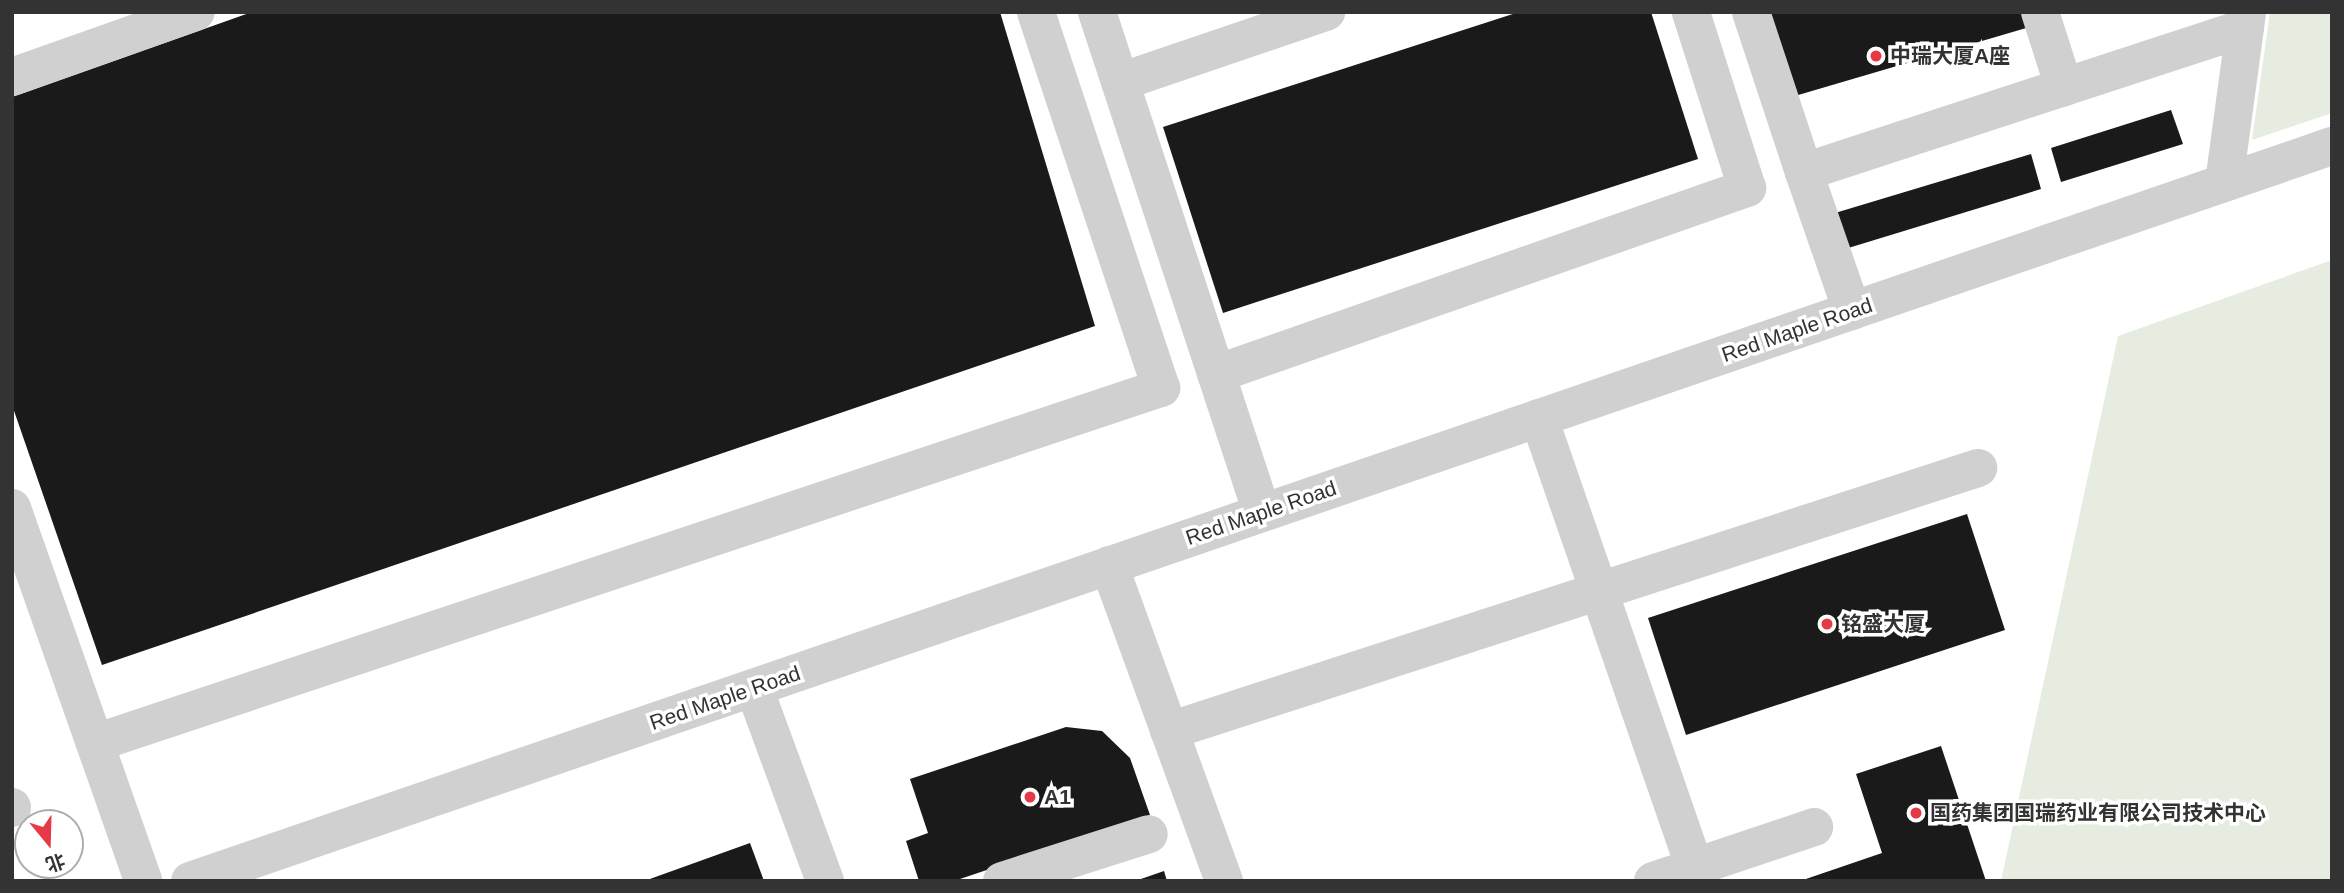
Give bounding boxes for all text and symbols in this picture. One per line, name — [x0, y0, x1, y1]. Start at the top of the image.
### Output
place label: 中瑞大厦A座 — [1890, 43, 2010, 69]
marker: 中瑞大厦A座 — [1868, 48, 1884, 64]
street label: Red Maple Road — [1718, 292, 1876, 368]
street label: Red Maple Road — [1182, 475, 1340, 551]
place label: 铭盛大厦 — [1841, 611, 1925, 637]
marker: 铭盛大厦 — [1819, 616, 1835, 632]
street label: Red Maple Road — [646, 660, 804, 736]
place label: A1 — [1044, 784, 1071, 810]
marker: A1 — [1022, 789, 1038, 805]
place label: 国药集团国瑞药业有限公司技术中心 — [1930, 800, 2266, 826]
marker: 国药集团国瑞药业有限公司技术中心 — [1908, 805, 1924, 821]
north arrow — [14, 809, 84, 879]
text: 北 — [43, 849, 68, 875]

